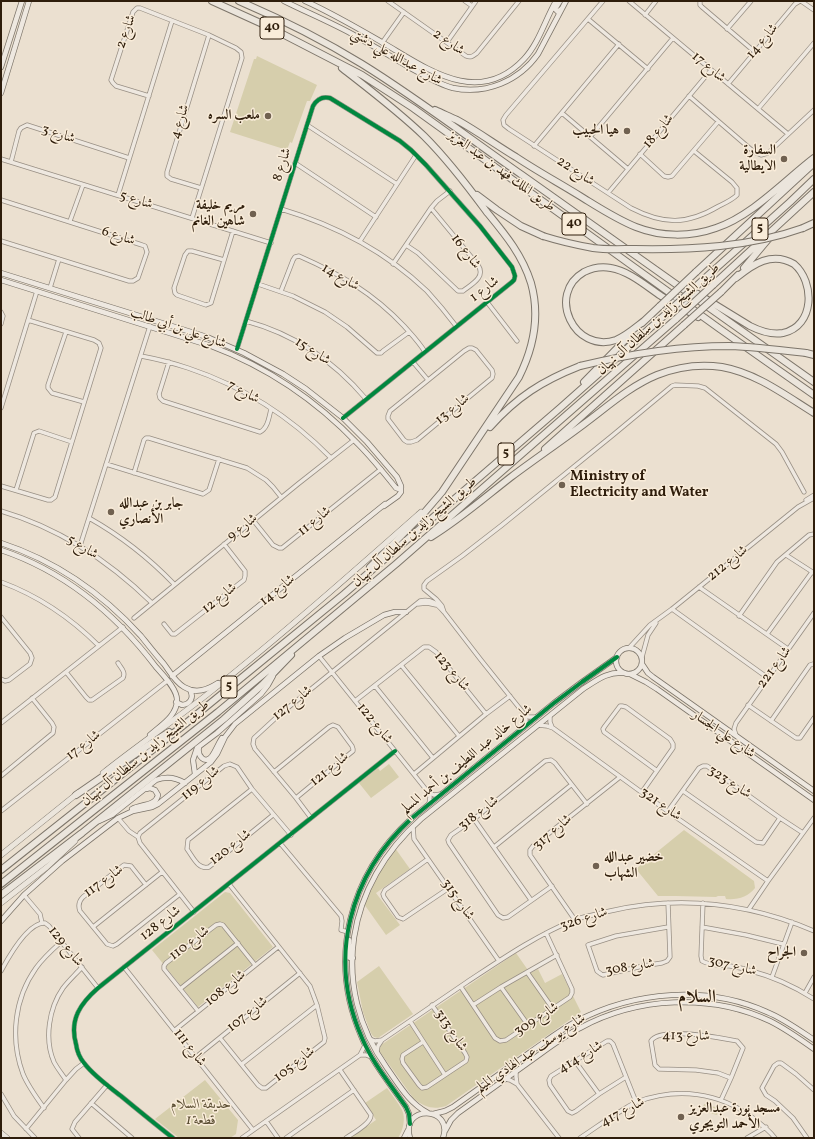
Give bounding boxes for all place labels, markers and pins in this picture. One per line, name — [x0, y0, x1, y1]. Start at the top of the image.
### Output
place label: ملعب السره — [208, 108, 260, 124]
marker: ملعب السره — [263, 111, 273, 121]
place label: هيا الحبيب — [572, 123, 619, 139]
marker: هيا الحبيب — [622, 126, 632, 136]
place label: السفارة الايطالية — [739, 143, 776, 176]
marker: السفارة الايطالية — [779, 154, 789, 164]
place label: مريم خليفة شاهين الغانم — [192, 198, 245, 230]
marker: مريم خليفة شاهين الغانم — [248, 209, 258, 219]
place label: Ministry of Electricity and Water — [570, 469, 708, 502]
marker: Ministry of Electricity and Water — [557, 480, 567, 490]
place label: جابر بن عبدالله الأنصاري — [119, 496, 184, 528]
marker: جابر بن عبدالله الأنصاري — [106, 507, 116, 517]
place label: خضير عبدالله الشهاب — [604, 850, 664, 882]
marker: خضير عبدالله الشهاب — [591, 861, 601, 871]
place label: الجراح — [767, 945, 796, 961]
marker: الجراح — [799, 948, 809, 958]
place label: مسجد نورة عبدالعزيز الأحمد التويجري — [689, 1101, 780, 1134]
marker: مسجد نورة عبدالعزيز الأحمد التويجري — [676, 1112, 686, 1122]

